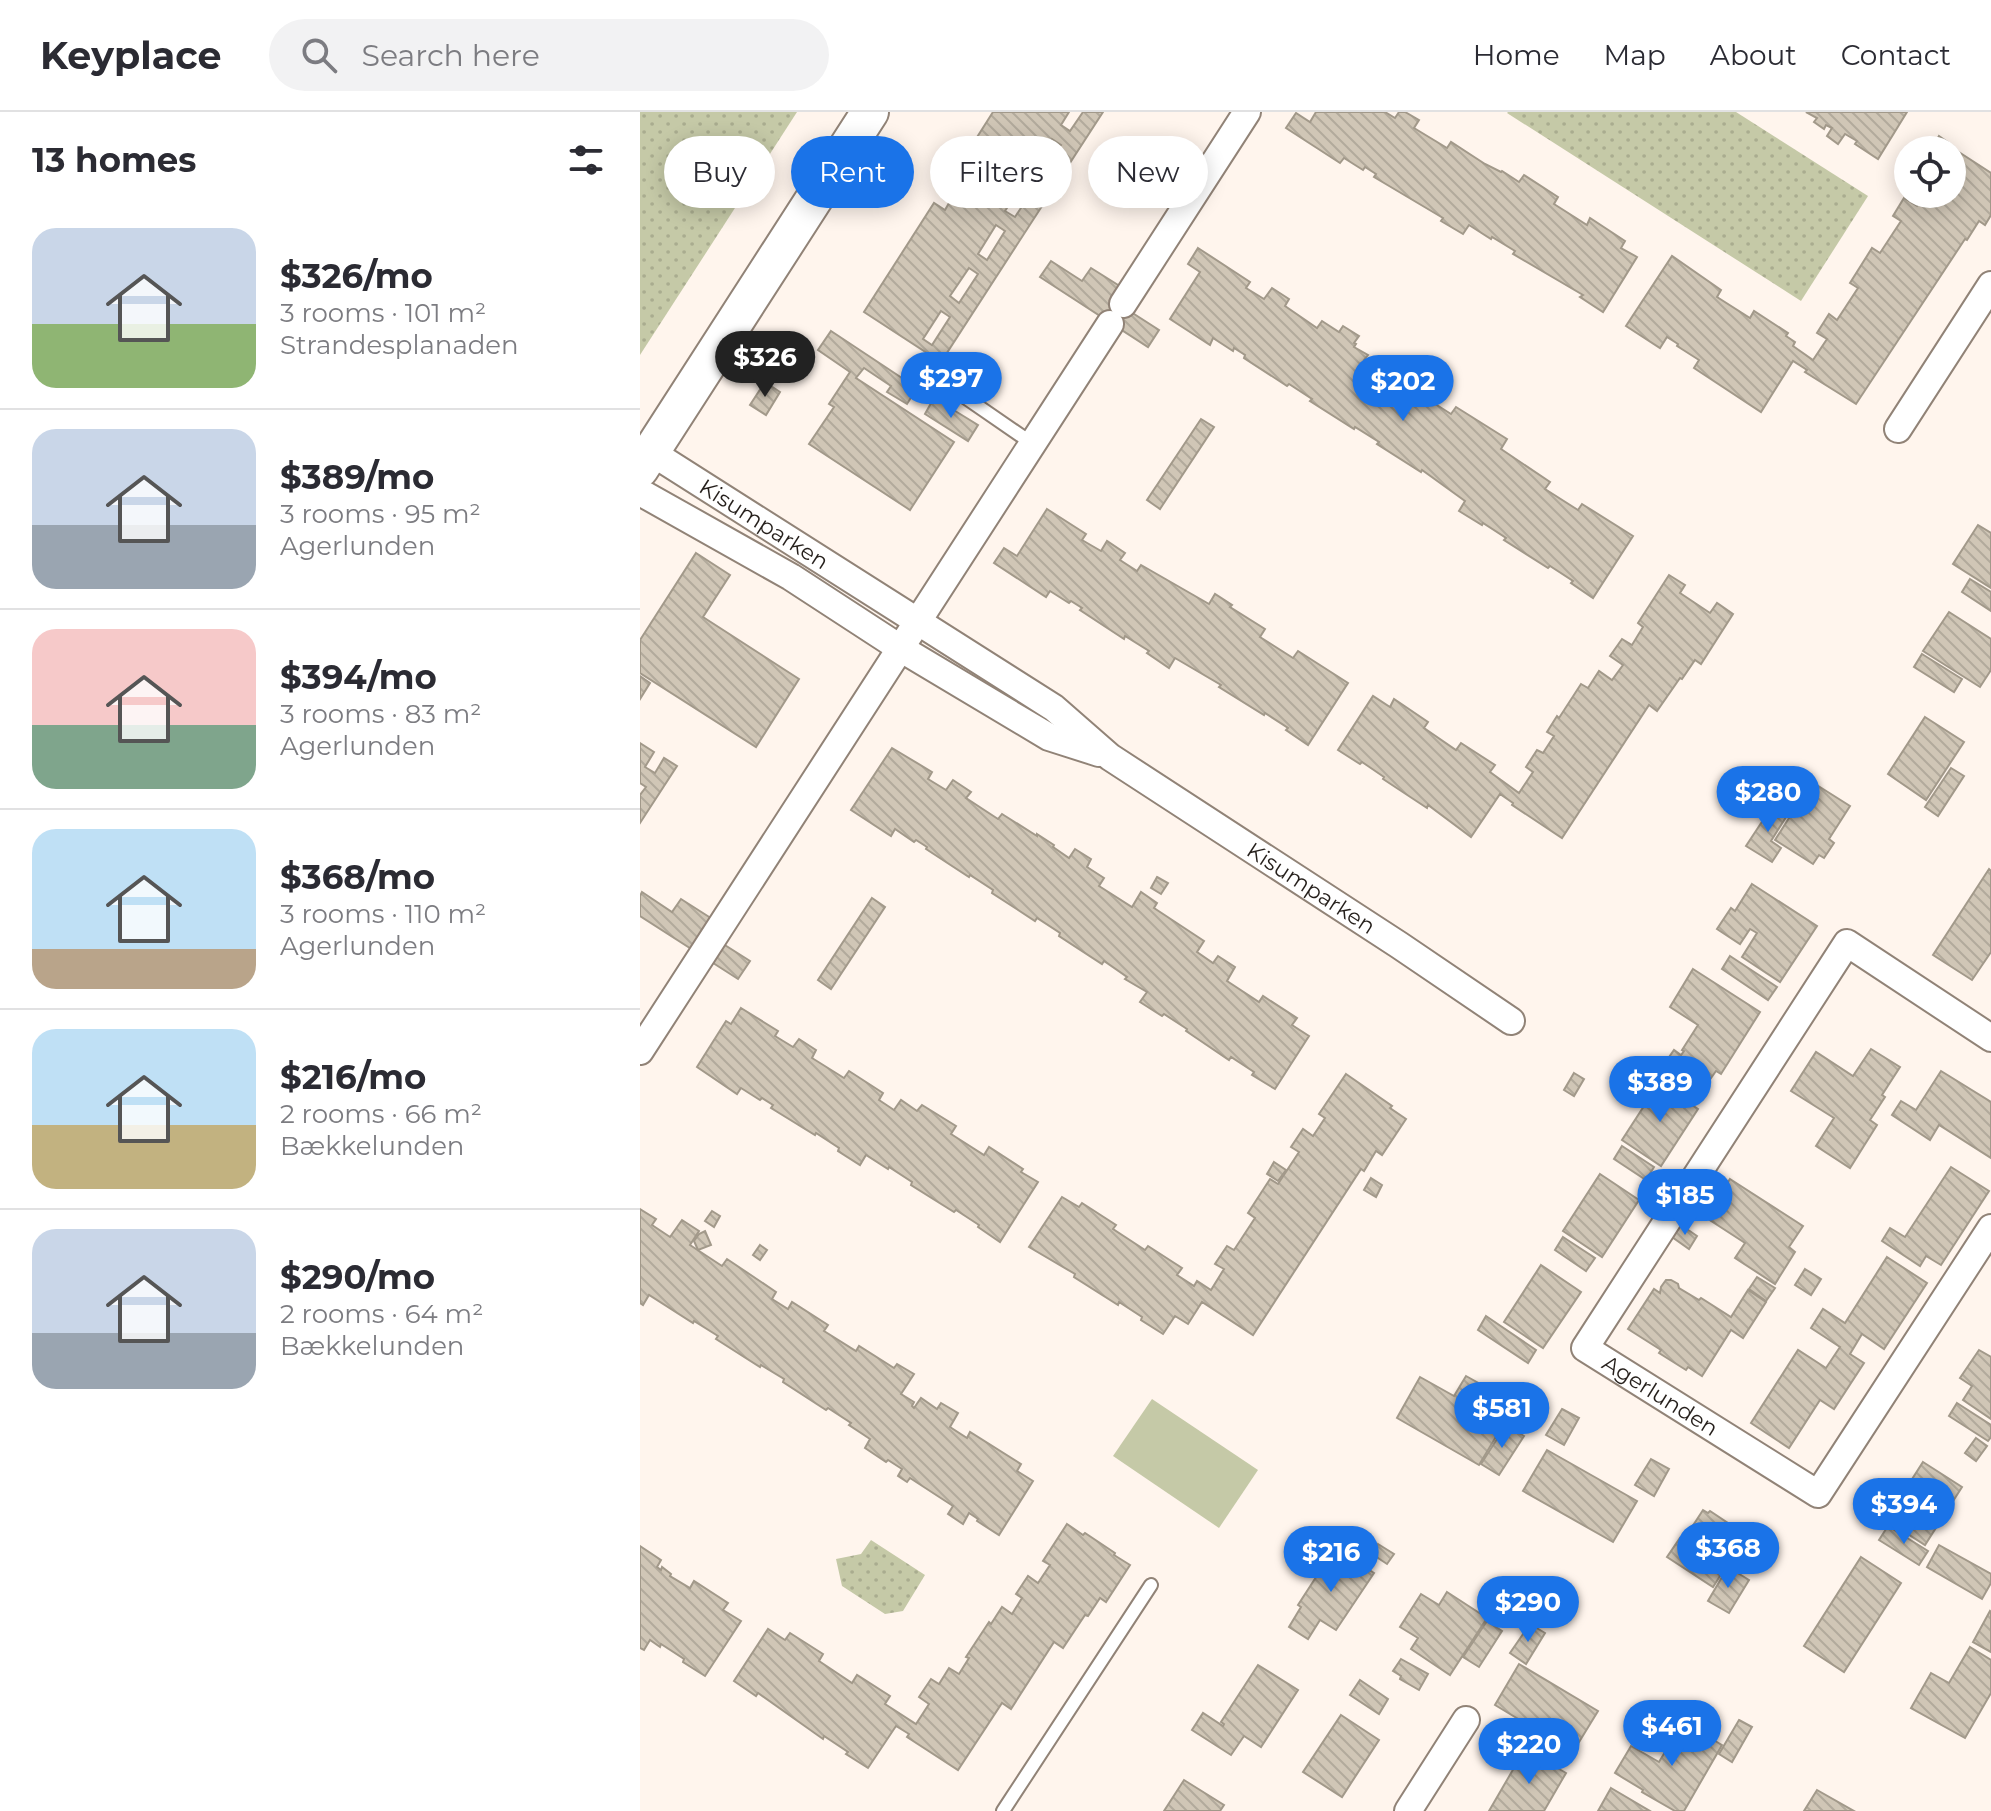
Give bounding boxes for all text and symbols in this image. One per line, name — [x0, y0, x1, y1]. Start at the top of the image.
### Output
search box — [269, 19, 829, 91]
text: Keyplace — [40, 32, 221, 79]
icon: search — [297, 33, 341, 77]
text: Search here — [361, 37, 540, 74]
text: Home — [1473, 38, 1560, 72]
text: Map — [1604, 38, 1666, 72]
text: About — [1710, 38, 1797, 72]
text: Contact — [1841, 38, 1951, 72]
chip: Buy — [664, 136, 775, 208]
chip: Rent — [791, 136, 914, 208]
chip: Filters — [930, 136, 1072, 208]
chip: New — [1088, 136, 1208, 208]
map controls — [1894, 136, 1966, 208]
button: locate — [1894, 136, 1966, 208]
icon: filters — [564, 138, 608, 182]
text: 13 homes — [32, 139, 196, 181]
text: $326/mo — [280, 255, 433, 297]
icon: home — [96, 260, 192, 356]
text: 3 rooms · 101 m² — [280, 297, 486, 329]
text: Strandesplanaden — [280, 329, 519, 361]
pin: $326 — [718, 331, 812, 399]
text: $326 — [733, 341, 797, 373]
pin: $297 — [904, 352, 998, 420]
pin: $202 — [1356, 355, 1450, 423]
text: $297 — [919, 362, 983, 394]
text: $202 — [1371, 365, 1435, 397]
text: $389/mo — [280, 456, 434, 498]
icon: home — [96, 461, 192, 557]
street label: Kisumparken — [694, 473, 834, 575]
text: 3 rooms · 95 m² — [280, 498, 481, 530]
text: Agerlunden — [280, 530, 435, 562]
text: $394/mo — [280, 656, 437, 698]
icon: home — [96, 661, 192, 757]
text: 3 rooms · 83 m² — [280, 698, 481, 730]
text: Agerlunden — [280, 730, 435, 762]
pin: $280 — [1721, 766, 1815, 834]
text: $280 — [1735, 776, 1801, 808]
street label: Kisumparken — [1242, 836, 1381, 940]
text: $368/mo — [280, 856, 435, 898]
icon: home — [96, 861, 192, 957]
text: 3 rooms · 110 m² — [280, 898, 486, 930]
text: Agerlunden — [280, 930, 435, 962]
text: $216/mo — [280, 1056, 426, 1098]
pin: $389 — [1613, 1056, 1707, 1124]
icon: home — [96, 1061, 192, 1157]
text: $389 — [1627, 1066, 1693, 1098]
text: 2 rooms · 66 m² — [280, 1098, 482, 1130]
text: Bækkelunden — [280, 1130, 464, 1162]
pin: $185 — [1638, 1169, 1732, 1237]
text: $185 — [1655, 1179, 1715, 1211]
text: $290/mo — [280, 1256, 435, 1298]
icon: home — [96, 1261, 192, 1357]
text: 2 rooms · 64 m² — [280, 1298, 483, 1330]
text: Bækkelunden — [280, 1330, 464, 1362]
street label: Agerlunden — [1598, 1349, 1723, 1442]
pin: $581 — [1455, 1382, 1549, 1450]
text: $581 — [1472, 1392, 1532, 1424]
pin: $394 — [1857, 1478, 1951, 1546]
text: $394 — [1871, 1488, 1937, 1520]
pin: $368 — [1681, 1522, 1775, 1590]
pin: $216 — [1284, 1526, 1378, 1594]
text: $368 — [1695, 1532, 1761, 1564]
text: $216 — [1302, 1536, 1360, 1568]
pin: $290 — [1481, 1576, 1575, 1644]
text: $290 — [1495, 1586, 1561, 1618]
pin: $461 — [1625, 1700, 1719, 1768]
text: $461 — [1641, 1710, 1703, 1742]
pin: $220 — [1482, 1718, 1576, 1786]
text: $220 — [1497, 1728, 1561, 1760]

